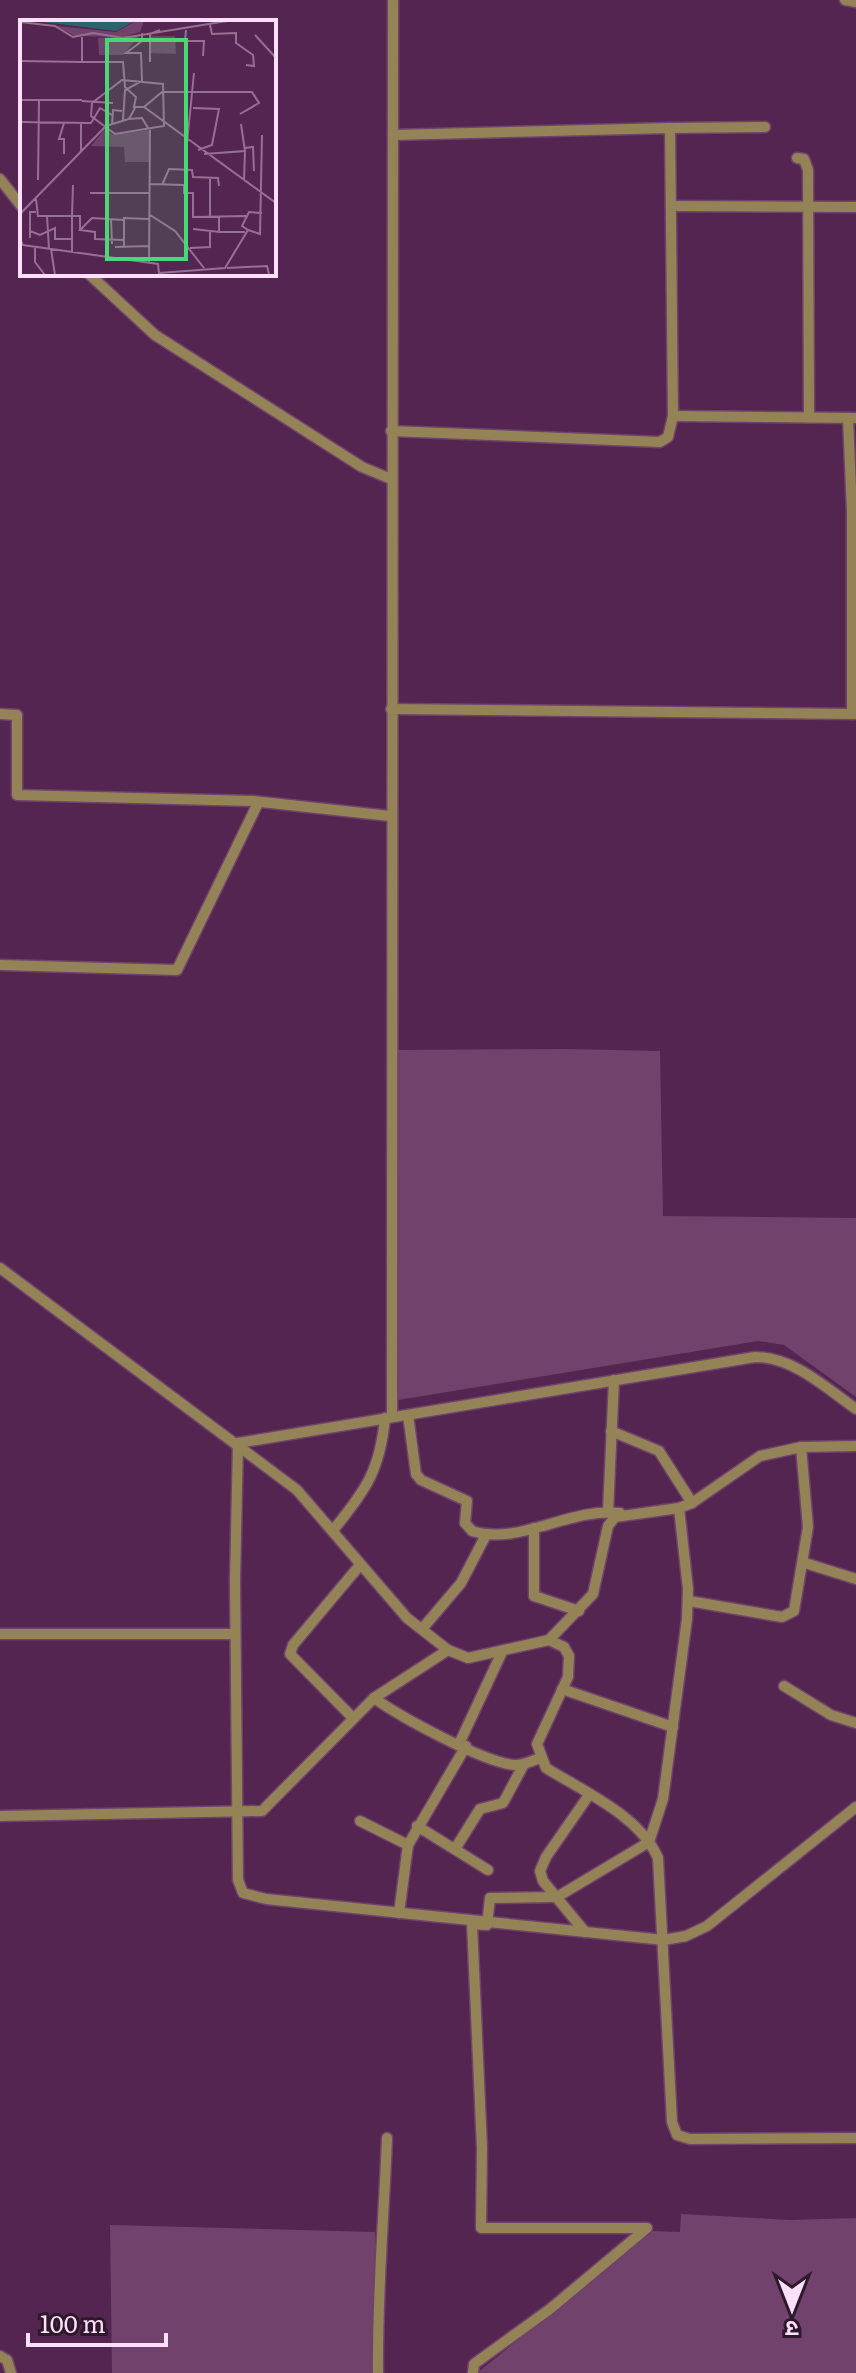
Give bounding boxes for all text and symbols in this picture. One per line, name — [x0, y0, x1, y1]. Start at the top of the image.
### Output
inset map — [20, 20, 276, 276]
north arrow — [752, 2269, 832, 2349]
scale bar — [28, 2297, 166, 2347]
text: 100 m — [40, 2305, 106, 2340]
text: उ — [784, 2314, 798, 2347]

